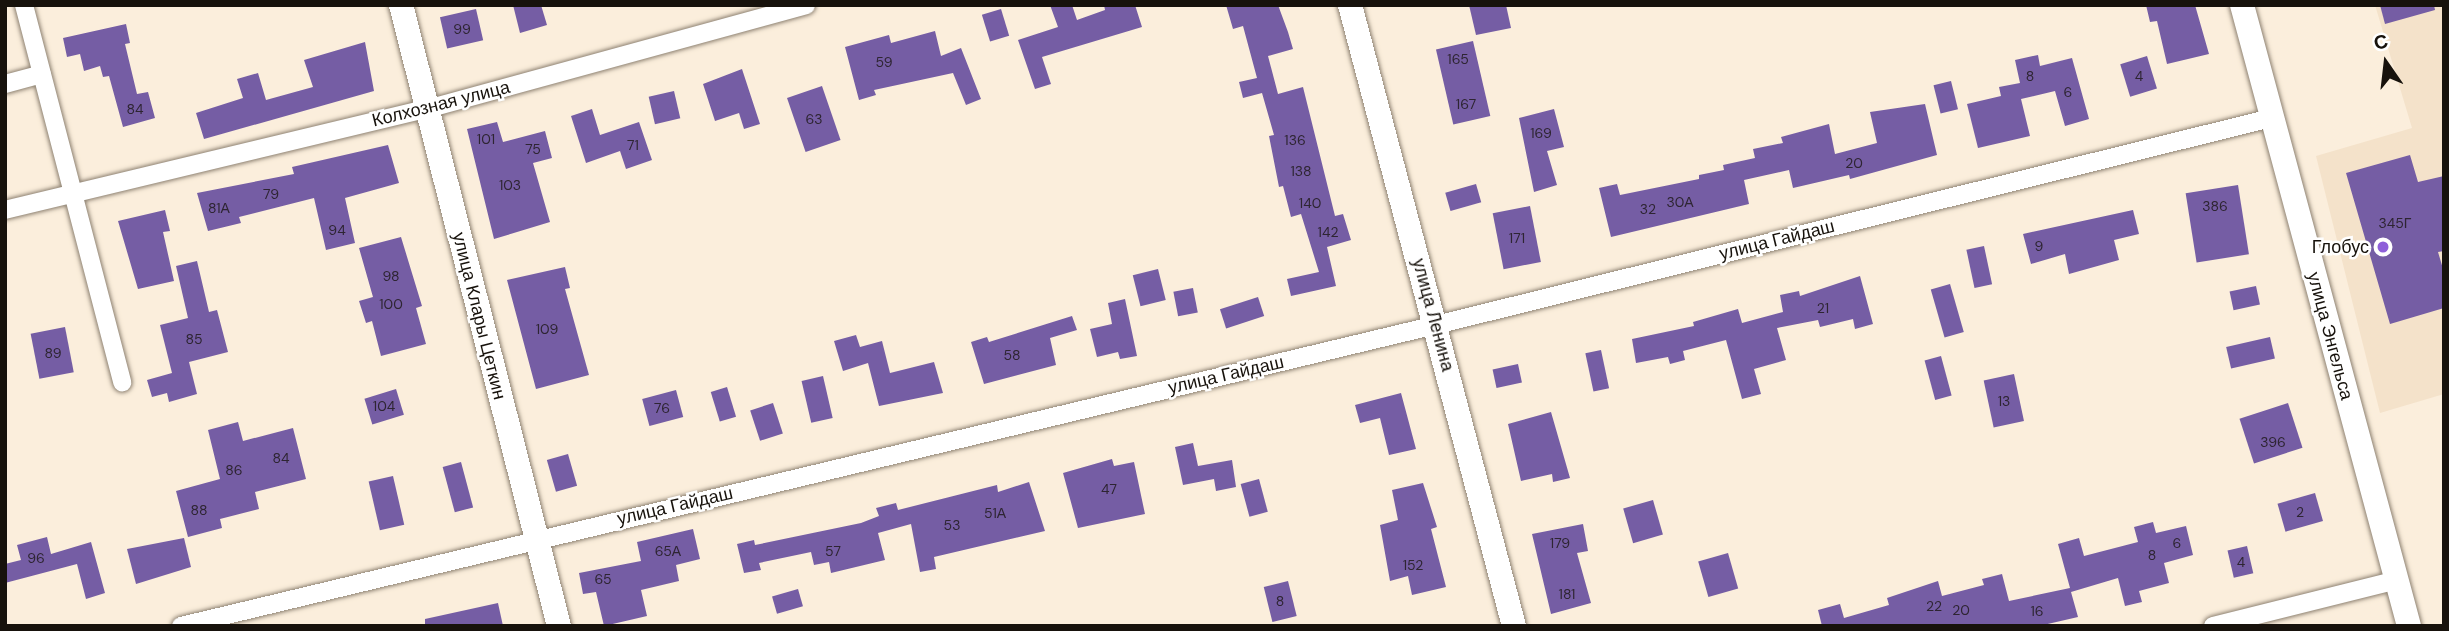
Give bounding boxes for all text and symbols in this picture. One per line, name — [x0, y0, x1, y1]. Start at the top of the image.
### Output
house number: 99 — [453, 21, 471, 37]
north arrow — [2351, 28, 2421, 98]
text: С — [2371, 28, 2390, 56]
house number: 165 — [1447, 51, 1469, 67]
house number: 59 — [876, 54, 892, 70]
house number: 8 — [2026, 68, 2034, 84]
house number: 4 — [2135, 68, 2143, 84]
street label: Колхозная улица — [370, 76, 512, 132]
house number: 6 — [2064, 84, 2072, 100]
house number: 167 — [1456, 96, 1476, 112]
house number: 84 — [126, 101, 144, 117]
house number: 63 — [805, 111, 823, 127]
house number: 169 — [1530, 125, 1552, 141]
house number: 101 — [477, 131, 495, 147]
house number: 136 — [1284, 132, 1306, 148]
house number: 71 — [627, 137, 639, 153]
house number: 75 — [525, 141, 541, 157]
house number: 20 — [1845, 155, 1863, 171]
house number: 138 — [1290, 163, 1312, 179]
house number: 103 — [499, 177, 521, 193]
house number: 79 — [263, 186, 279, 202]
house number: 30А — [1666, 194, 1694, 210]
house number: 140 — [1299, 195, 1321, 211]
house number: 386 — [2202, 198, 2228, 214]
house number: 81А — [208, 200, 230, 216]
house number: 32 — [1640, 201, 1656, 217]
street label: улица Гайдаш — [1717, 215, 1837, 265]
house number: 345Г — [2379, 215, 2411, 231]
house number: 94 — [328, 222, 346, 238]
house number: 142 — [1318, 224, 1338, 240]
street label: улица Клары Цеткин — [448, 230, 510, 402]
house number: 171 — [1509, 230, 1525, 246]
place label: Глобус — [2312, 236, 2369, 258]
house number: 9 — [2035, 238, 2043, 254]
marker: Глобус — [2375, 239, 2391, 255]
street label: улица Ленина — [1408, 256, 1458, 374]
house number: 98 — [382, 268, 400, 284]
street label: улица Энгельса — [2303, 270, 2357, 402]
house number: 100 — [379, 296, 403, 312]
house number: 21 — [1817, 300, 1829, 316]
house number: 109 — [536, 321, 558, 337]
house number: 85 — [185, 331, 203, 347]
house number: 89 — [45, 345, 61, 361]
house number: 58 — [1003, 347, 1021, 363]
street label: улица Гайдаш — [1166, 351, 1286, 399]
house number: 13 — [1998, 393, 2010, 409]
house number: 104 — [373, 398, 395, 414]
house number: 76 — [654, 400, 670, 416]
house number: 396 — [2260, 434, 2286, 450]
house number: 84 — [272, 450, 290, 466]
house number: 86 — [225, 462, 243, 478]
house number: 47 — [1101, 481, 1117, 497]
street label: улица Гайдаш — [615, 482, 735, 530]
house number: 88 — [190, 502, 208, 518]
house number: 2 — [2296, 504, 2304, 520]
house number: 51А — [984, 505, 1006, 521]
house number: 53 — [944, 517, 960, 533]
house number: 179 — [1550, 535, 1570, 551]
house number: 6 — [2173, 535, 2181, 551]
house number: 65А — [655, 543, 681, 559]
house number: 57 — [825, 543, 841, 559]
house number: 8 — [2148, 547, 2156, 563]
house number: 96 — [27, 550, 45, 566]
house number: 4 — [2237, 554, 2245, 570]
house number: 152 — [1403, 557, 1423, 573]
house number: 65 — [594, 571, 612, 587]
house number: 181 — [1559, 586, 1575, 602]
house number: 8 — [1276, 593, 1284, 609]
house number: 22 — [1926, 598, 1942, 614]
house number: 20 — [1952, 602, 1970, 618]
house number: 16 — [2030, 603, 2044, 619]

